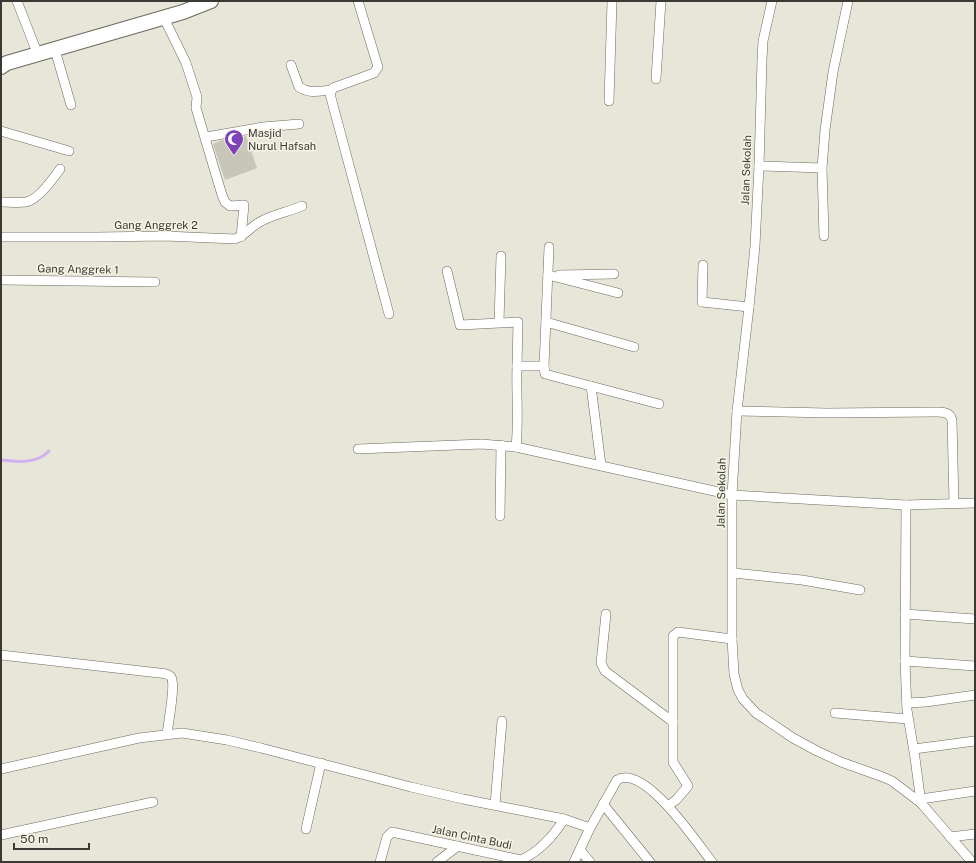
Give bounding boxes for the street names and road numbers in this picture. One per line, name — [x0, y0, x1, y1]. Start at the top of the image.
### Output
street label: Jalan Sekolah — [739, 135, 753, 205]
street label: Gang Anggrek 2 — [114, 219, 198, 231]
street label: Gang Anggrek 1 — [37, 262, 119, 276]
street label: Jalan Sekolah — [714, 458, 728, 528]
street label: Jalan Cinta Budi — [431, 823, 513, 851]

